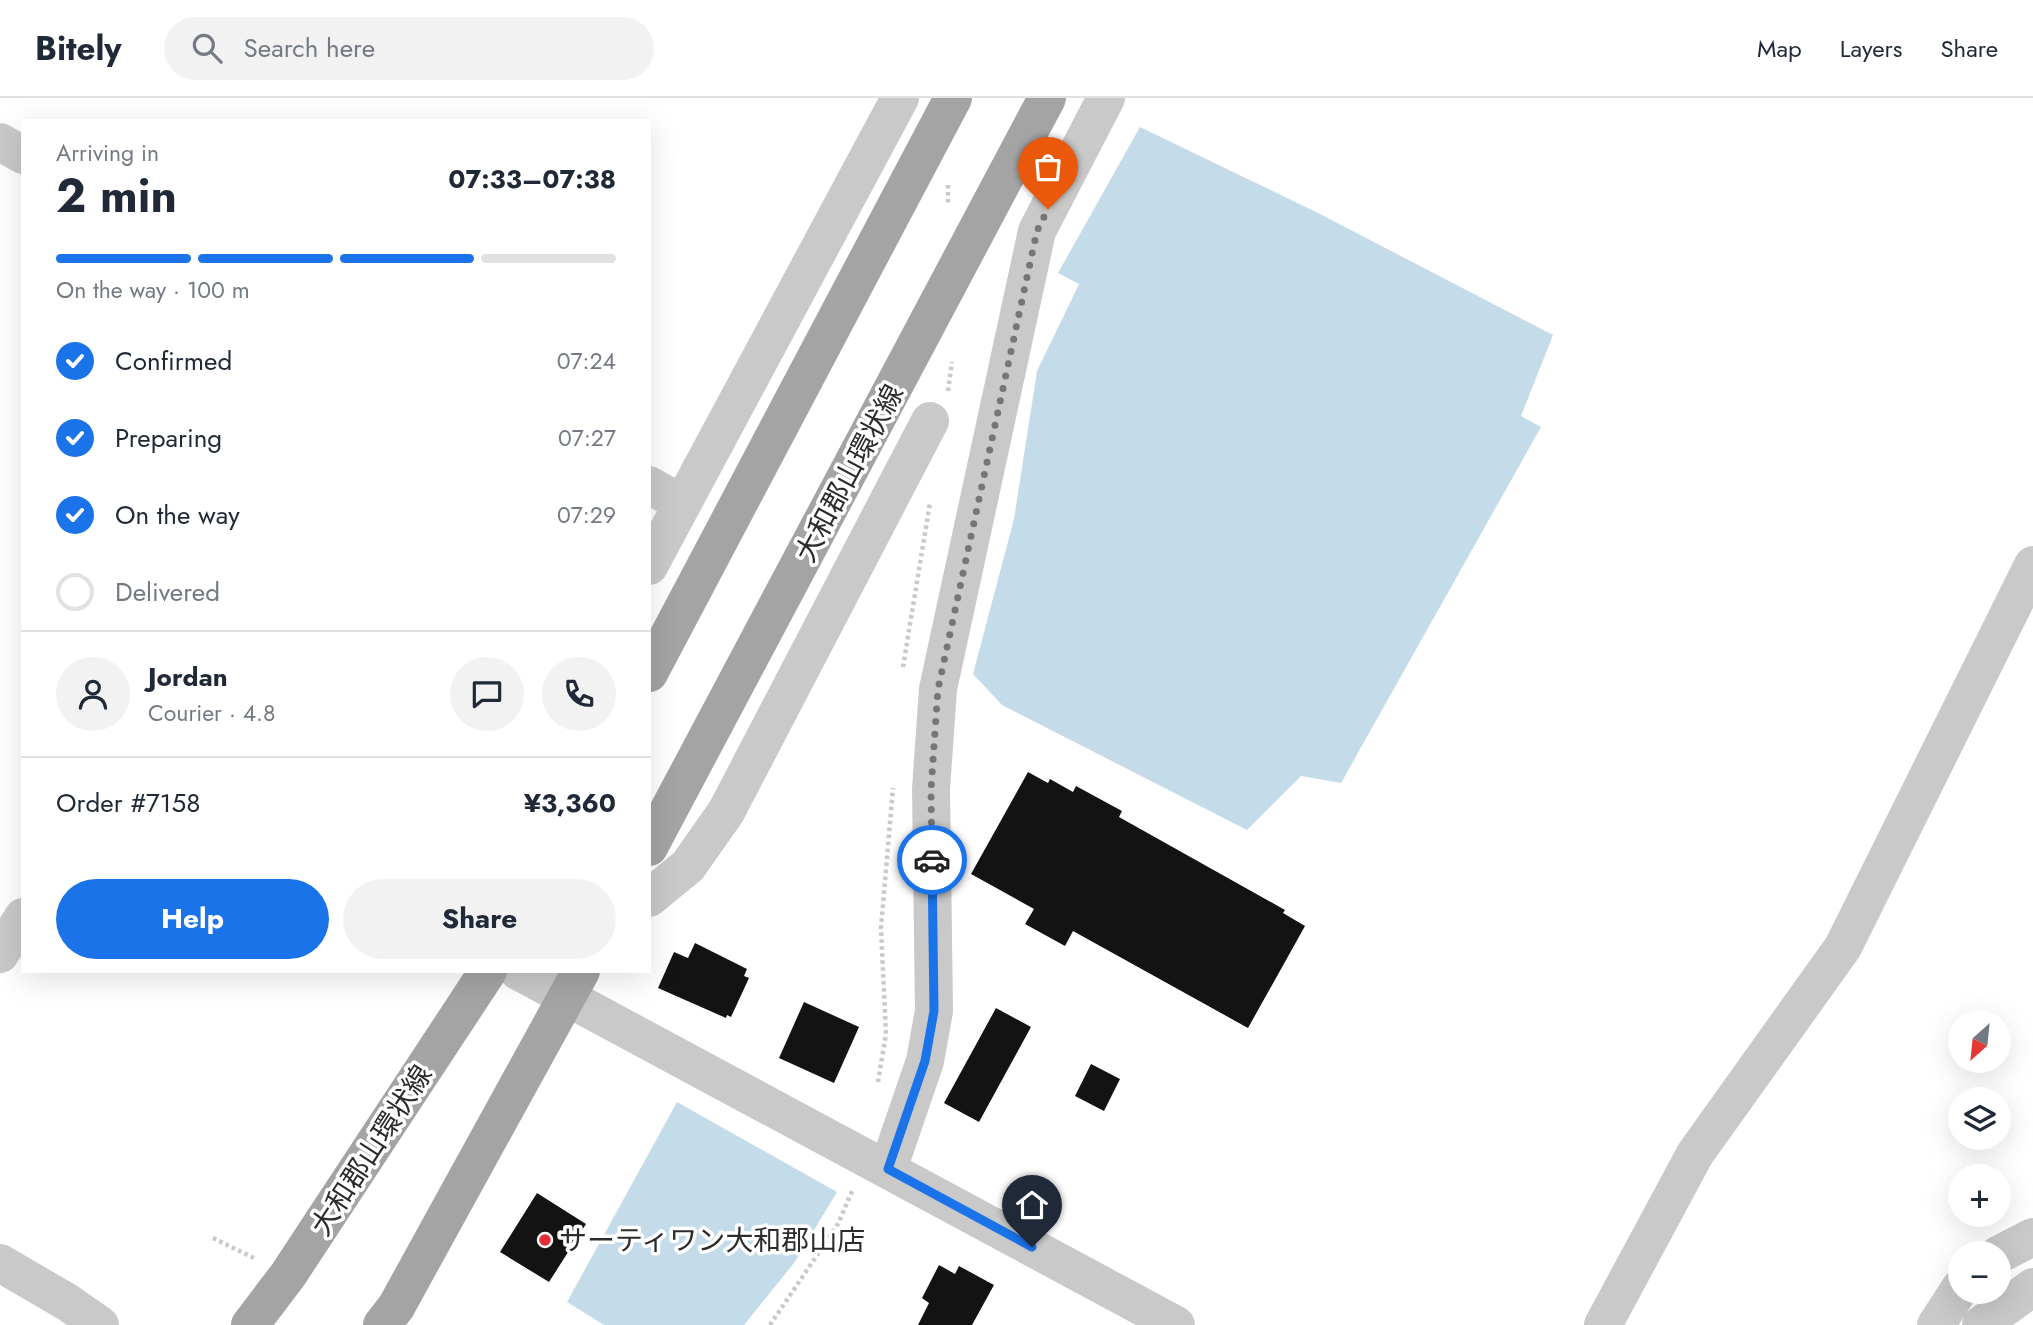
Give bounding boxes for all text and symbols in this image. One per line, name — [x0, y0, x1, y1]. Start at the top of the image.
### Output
search box — [164, 17, 654, 80]
text: Bitely — [35, 25, 122, 72]
icon: search — [188, 29, 226, 67]
text: Search here — [244, 29, 375, 67]
text: Map — [1757, 31, 1802, 66]
text: Layers — [1840, 31, 1902, 66]
text: Share — [1940, 31, 1998, 66]
text: Arriving in — [56, 136, 159, 170]
pin — [1018, 137, 1078, 209]
icon: bag — [1029, 148, 1067, 186]
text: 07:33–07:38 — [448, 160, 616, 198]
text: 2 min — [56, 163, 177, 229]
text: On the way · 100 m — [56, 273, 250, 307]
icon: check — [56, 342, 94, 380]
text: Confirmed — [115, 342, 232, 380]
text: 07:24 — [557, 344, 616, 378]
street label: 大和郡山環状線 — [785, 377, 914, 569]
icon: check — [56, 419, 94, 457]
text: Preparing — [115, 419, 222, 457]
text: 07:27 — [558, 421, 616, 455]
icon: check — [56, 496, 94, 534]
text: On the way — [115, 496, 240, 534]
text: 07:29 — [557, 498, 616, 532]
text: Delivered — [115, 573, 220, 611]
button: person — [56, 657, 130, 731]
button: chat — [450, 657, 524, 731]
button: phone — [542, 657, 616, 731]
text: Jordan — [148, 658, 228, 696]
text: Courier · 4.8 — [148, 696, 276, 730]
text: Order #7158 — [56, 784, 200, 822]
text: ¥3,360 — [524, 784, 616, 822]
courier — [897, 825, 967, 895]
icon: car — [913, 841, 951, 879]
button: Help — [56, 879, 329, 959]
button: Share — [343, 879, 616, 959]
north arrow — [1948, 1010, 2011, 1073]
map controls — [1948, 1010, 2011, 1304]
street label: 大和郡山環状線 — [301, 1057, 442, 1244]
button: layers — [1948, 1087, 2011, 1150]
button: + — [1948, 1164, 2011, 1227]
pin — [1002, 1175, 1062, 1247]
icon: home — [1013, 1186, 1051, 1224]
place label: サーティワン大和郡山店 — [559, 1220, 865, 1261]
marker: サーティワン大和郡山店 — [537, 1232, 553, 1248]
button: − — [1948, 1241, 2011, 1304]

